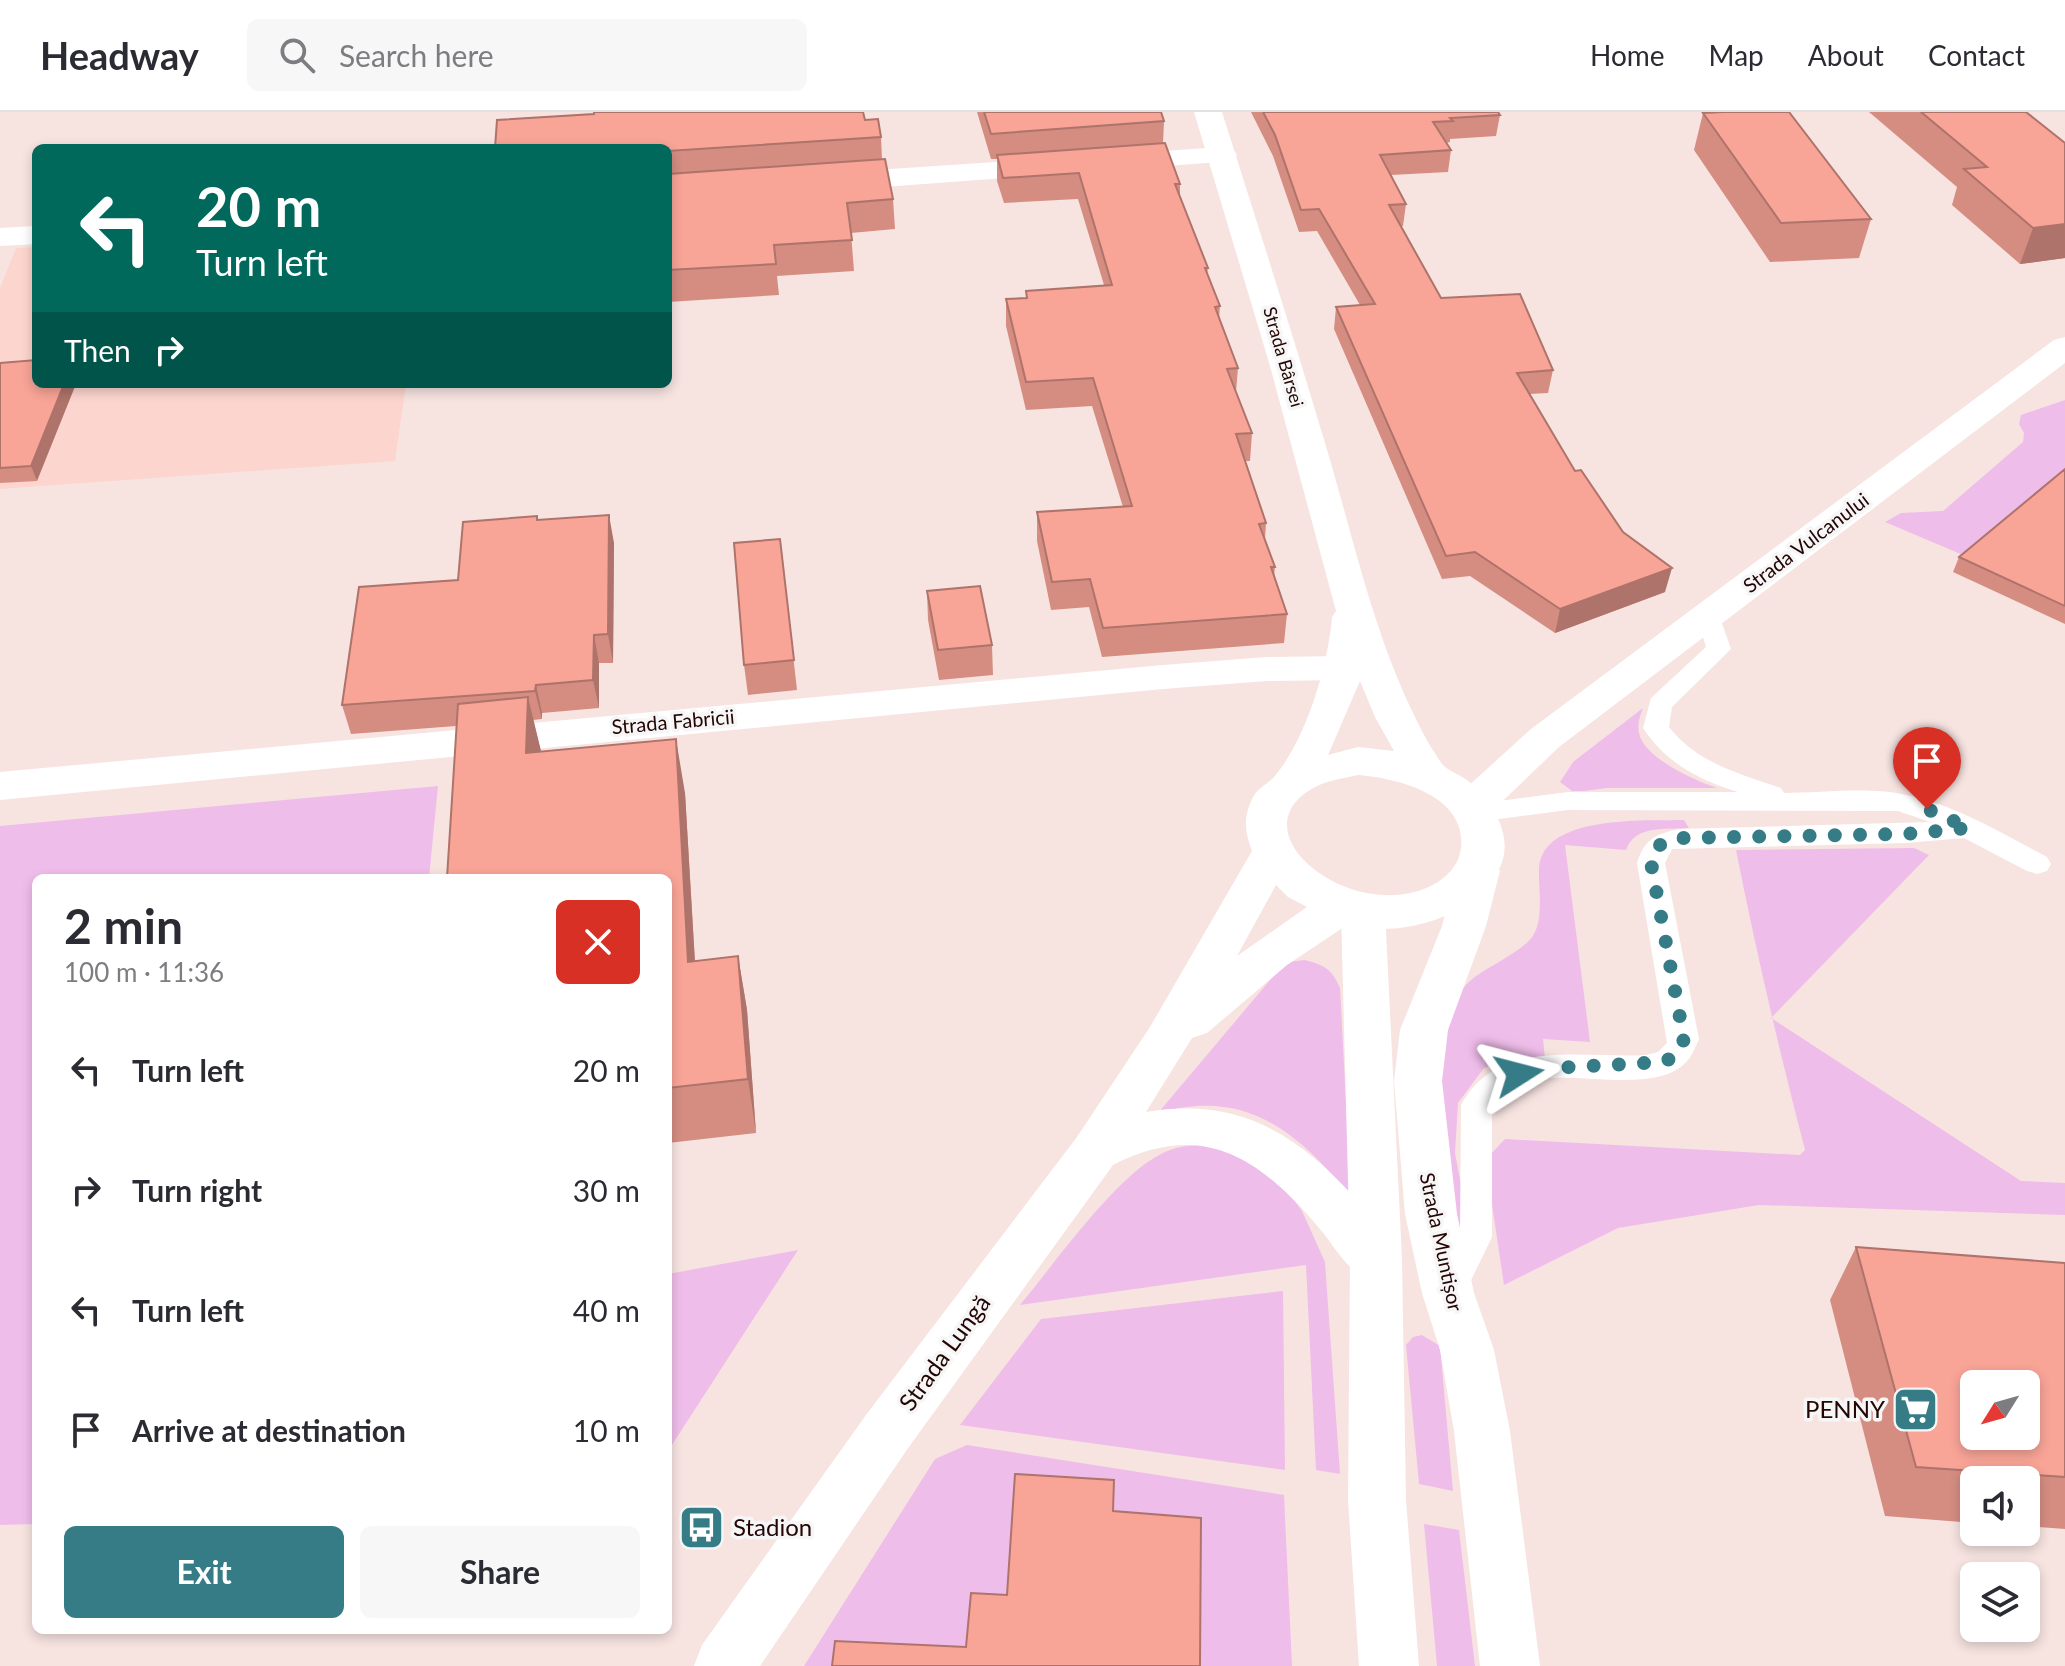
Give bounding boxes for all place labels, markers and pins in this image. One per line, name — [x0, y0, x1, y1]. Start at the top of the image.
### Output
pin — [1893, 727, 1961, 809]
supermarket icon: PENNY — [1892, 1386, 1940, 1434]
place label: PENNY — [1805, 1394, 1885, 1423]
bus stop icon: Stadion — [678, 1504, 726, 1552]
place label: Stadion — [733, 1512, 812, 1541]

